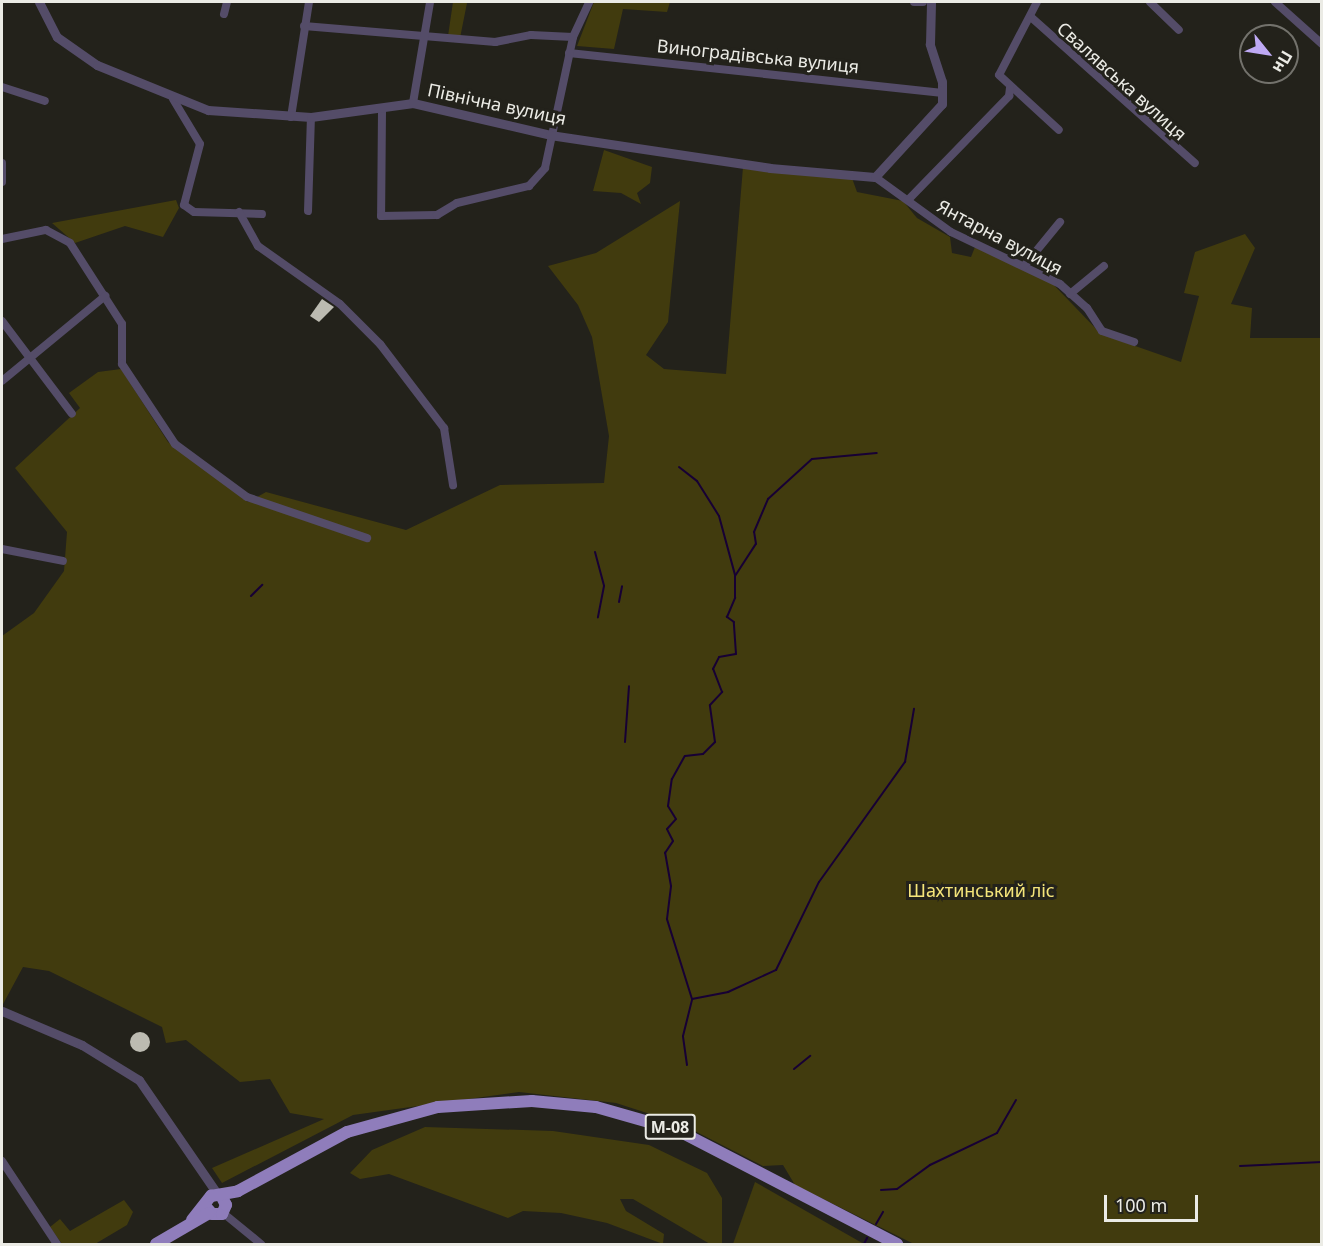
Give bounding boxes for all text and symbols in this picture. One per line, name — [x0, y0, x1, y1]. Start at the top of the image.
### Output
street label: Свалявська вулиця — [1053, 17, 1191, 145]
north arrow — [1239, 24, 1299, 84]
street label: Виноградівська вулиця — [656, 35, 860, 77]
text: Пн — [1268, 47, 1298, 77]
street label: Північна вулиця — [426, 79, 568, 129]
street label: Янтарна вулиця — [934, 195, 1066, 279]
park label: Шахтинський ліс — [907, 879, 1055, 901]
road number: М-08 — [644, 1114, 696, 1140]
scale bar — [1107, 1183, 1202, 1221]
text: 100 m — [1115, 1193, 1167, 1217]

